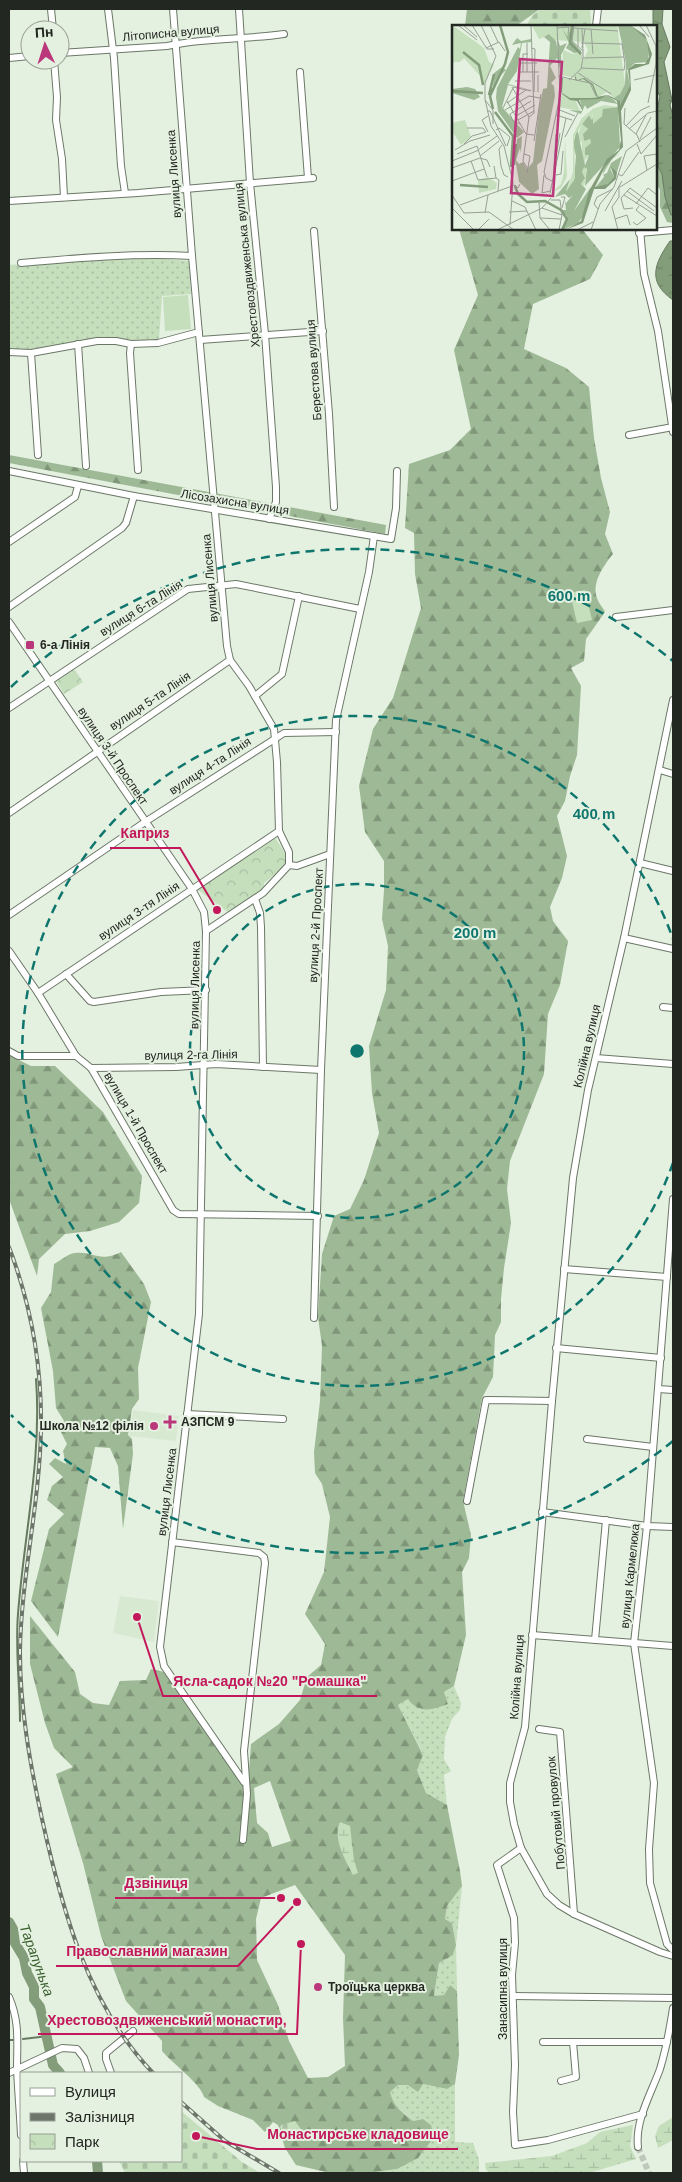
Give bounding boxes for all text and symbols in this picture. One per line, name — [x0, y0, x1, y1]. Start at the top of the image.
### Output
north arrow — [20, 20, 70, 70]
street label: Літописна вулиця — [122, 22, 220, 44]
text: Пн — [34, 23, 54, 41]
inset map — [452, 25, 657, 230]
street label: вулиця Лисенка — [164, 129, 184, 219]
street label: Хрестовоздвиженська вулиця — [231, 182, 263, 348]
street label: Берестова вулиця — [303, 319, 325, 421]
street label: Лісозахисна вулиця — [180, 487, 290, 517]
street label: вулиця Лисенка — [199, 533, 221, 623]
street label: вулиця 6-та Лінія — [97, 577, 185, 639]
text: 600 m — [548, 587, 590, 604]
place label: 6-а Лінія — [40, 638, 90, 652]
marker: 6-а Лінія — [24, 639, 36, 651]
street label: вулиця 5-та Лінія — [107, 669, 193, 733]
street label: вулиця 3-й Проспект — [75, 704, 151, 808]
street label: вулиця 4-та Лінія — [167, 734, 253, 798]
text: 400 m — [573, 805, 615, 822]
callout: Каприз — [110, 819, 180, 848]
text: Каприз — [120, 825, 170, 841]
street label: вулиця 2-й Проспект — [306, 867, 326, 983]
street label: вулиця 3-тя Лінія — [96, 879, 182, 943]
text: 200 m — [454, 924, 496, 941]
street label: вулиця Лисенка — [187, 940, 203, 1029]
street label: Колійна вулиця — [571, 1003, 603, 1089]
centre of rings — [348, 1042, 366, 1060]
street label: вулиця 2-га Лінія — [144, 1047, 238, 1063]
street label: вулиця 1-й Проспект — [101, 1070, 171, 1177]
marker: АЗПСМ 9 — [163, 1415, 177, 1429]
place label: АЗПСМ 9 — [181, 1415, 235, 1429]
place label: Школа №12 філія — [40, 1419, 144, 1433]
marker: Школа №12 філія — [148, 1420, 160, 1432]
street label: вулиця Лисенка — [155, 1447, 179, 1537]
street label: вулиця Кармелюка — [618, 1523, 642, 1629]
street label: Колійна вулиця — [507, 1634, 527, 1720]
callout: Ясла-садок №20 "Ромашка" — [163, 1667, 377, 1696]
text: Ясла-садок №20 "Ромашка" — [173, 1673, 367, 1689]
street label: Побутовий провулок — [544, 1755, 568, 1870]
callout: Дзвіниця — [115, 1869, 198, 1898]
text: Дзвіниця — [124, 1875, 188, 1891]
water label: Тарапунька — [17, 1922, 58, 1998]
callout: Православний магазин — [56, 1937, 238, 1966]
street label: Занасипна вулиця — [496, 1938, 510, 2040]
text: Православний магазин — [66, 1943, 228, 1959]
place label: Троїцька церква — [328, 1980, 425, 1994]
marker: Троїцька церква — [312, 1981, 324, 1993]
callout: Хрестовоздвиженський монастир, — [38, 2005, 297, 2034]
text: Хрестовоздвиженський монастир, — [47, 2012, 287, 2028]
legend — [20, 2072, 182, 2162]
text: Вулиця — [65, 2083, 116, 2100]
text: Залізниця — [65, 2108, 135, 2125]
callout: Монастирське кладовище — [257, 2120, 458, 2149]
text: Монастирське кладовище — [267, 2126, 449, 2142]
text: Парк — [65, 2133, 99, 2150]

